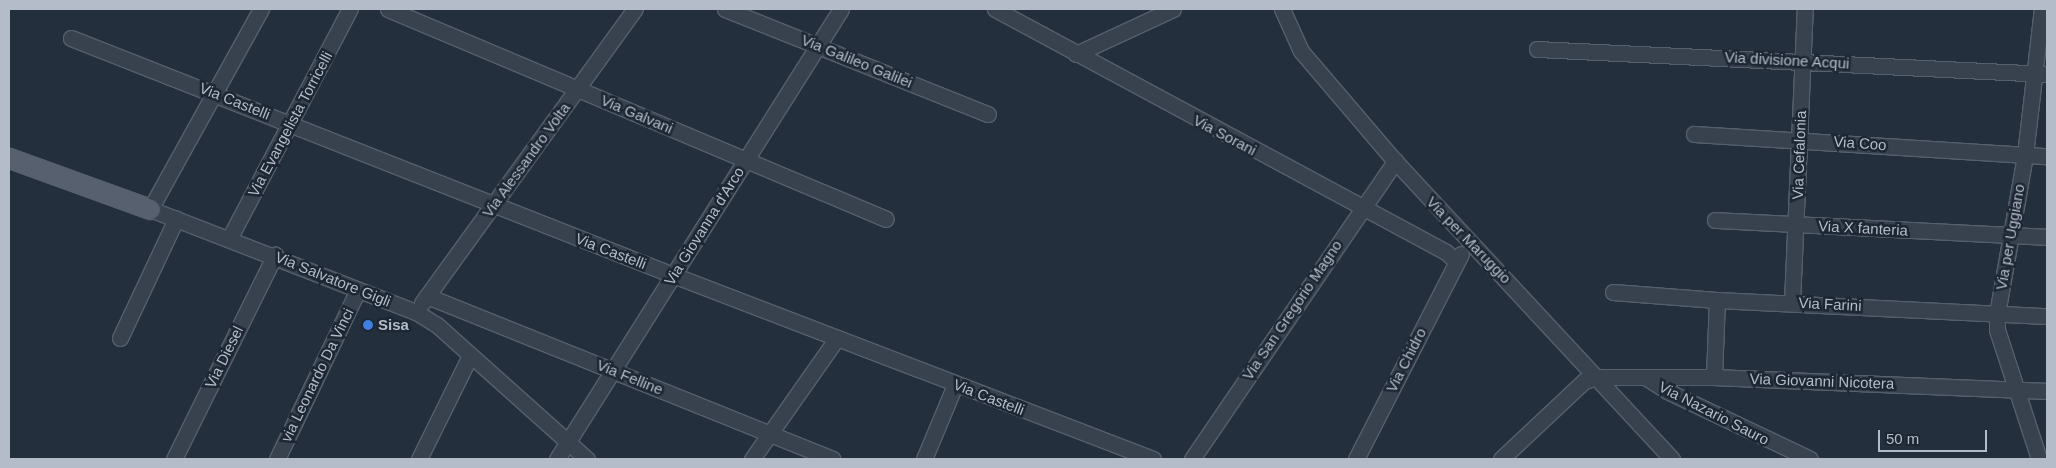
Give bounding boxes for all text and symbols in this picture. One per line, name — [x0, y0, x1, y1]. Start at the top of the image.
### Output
street label: Via Galileo Galilei — [799, 31, 915, 91]
street label: Via Evangelista Torricelli — [244, 48, 336, 200]
street label: Via divisione Acqui — [1724, 48, 1850, 72]
street label: Via Castelli — [197, 79, 273, 123]
street label: Via Galvani — [598, 91, 676, 137]
street label: Via Alessandro Volta — [478, 99, 574, 221]
street label: Via Cefalonia — [1788, 110, 1810, 200]
street label: Via Sorani — [1190, 111, 1260, 159]
street label: Via Coo — [1833, 132, 1887, 154]
street label: Via Giovanna d'Arco — [660, 164, 748, 288]
street label: Via per Uggiano — [1992, 183, 2028, 291]
street label: Via per Maruggio — [1423, 193, 1515, 287]
street label: Via X fanteria — [1818, 217, 1908, 239]
street label: Via Castelli — [573, 229, 649, 273]
street label: Via San Gregorio Magno — [1238, 237, 1346, 383]
street label: Via Salvatore Gigli — [273, 248, 393, 310]
street label: Via Farini — [1798, 293, 1862, 315]
street label: via Leonardo Da Vinci — [277, 305, 357, 445]
place label: Sisa — [378, 316, 409, 334]
marker: Sisa — [362, 319, 374, 331]
street label: Via Diesel — [201, 323, 247, 391]
street label: Via Chidro — [1382, 325, 1430, 395]
street label: Via Felline — [594, 356, 666, 398]
street label: Via Giovanni Nicotera — [1749, 369, 1895, 393]
street label: Via Castelli — [951, 375, 1027, 419]
street label: Via Nazario Sauro — [1656, 377, 1772, 449]
scale bar — [1881, 420, 1990, 452]
text: 50 m — [1886, 430, 1919, 447]

